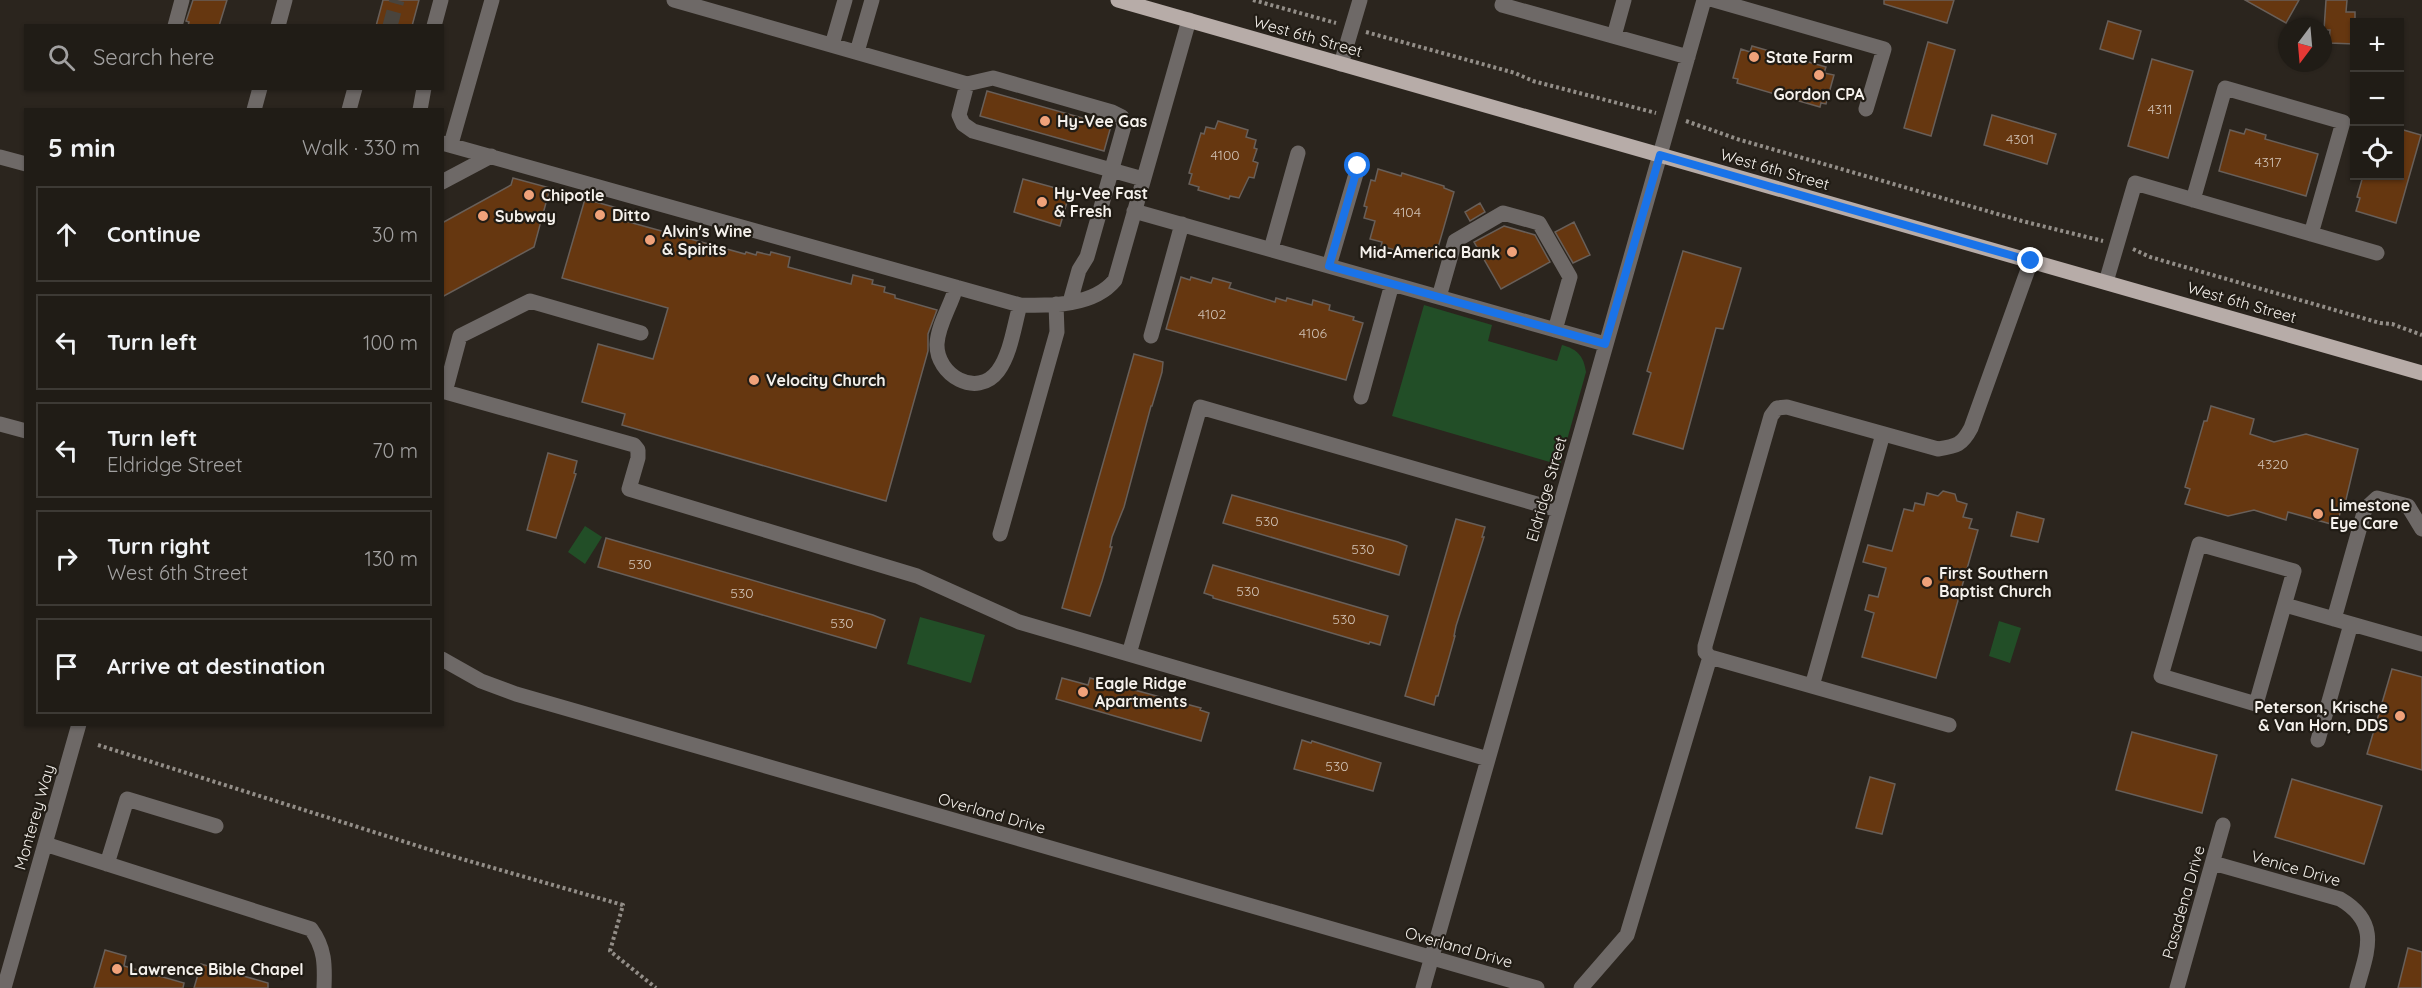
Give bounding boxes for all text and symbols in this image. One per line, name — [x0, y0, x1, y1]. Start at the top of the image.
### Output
street label: West 6th Street — [1251, 11, 1365, 61]
north arrow — [2278, 18, 2332, 72]
map controls — [2350, 18, 2404, 180]
button: + — [2350, 18, 2404, 72]
search box — [24, 24, 444, 90]
icon: search — [45, 41, 78, 74]
text: Search here — [93, 43, 214, 71]
place label: State Farm — [1766, 47, 1853, 67]
marker: State Farm — [1747, 50, 1761, 64]
marker: Gordon CPA — [1812, 68, 1826, 82]
button: − — [2350, 72, 2404, 126]
place label: Gordon CPA — [1773, 84, 1865, 104]
house number: 4311 — [2147, 100, 2173, 118]
place label: Hy-Vee Gas — [1057, 111, 1147, 131]
marker: Hy-Vee Gas — [1038, 114, 1052, 128]
button: locate — [2350, 126, 2404, 180]
house number: 4301 — [2006, 130, 2034, 148]
text: 5 min — [48, 131, 116, 164]
text: Walk · 330 m — [302, 135, 420, 160]
street label: West 6th Street — [1718, 144, 1832, 194]
house number: 4100 — [1210, 146, 1240, 164]
route start — [1344, 152, 1370, 178]
house number: 4317 — [2254, 153, 2282, 171]
place label: Hy-Vee Fast & Fresh — [1054, 183, 1148, 221]
place label: Chipotle — [541, 185, 604, 205]
marker: Chipotle — [522, 188, 536, 202]
marker: Hy-Vee Fast & Fresh — [1035, 195, 1049, 209]
house number: 4104 — [1393, 203, 1421, 221]
place label: Ditto — [612, 205, 650, 225]
place label: Subway — [495, 206, 556, 226]
marker: Ditto — [593, 208, 607, 222]
marker: Subway — [476, 209, 490, 223]
icon: ahead — [50, 218, 83, 251]
text: Continue — [107, 220, 201, 248]
place label: Alvin's Wine & Spirits — [662, 221, 752, 259]
text: 30 m — [372, 222, 418, 247]
marker: Alvin's Wine & Spirits — [643, 233, 657, 247]
place label: Mid-America Bank — [1360, 242, 1500, 262]
marker: Mid-America Bank — [1505, 245, 1519, 259]
route end — [2017, 247, 2043, 273]
street label: West 6th Street — [2185, 277, 2299, 327]
house number: 4102 — [1198, 305, 1227, 323]
house number: 4106 — [1299, 324, 1328, 342]
icon: left — [50, 326, 83, 359]
text: Turn left — [107, 328, 197, 356]
text: 100 m — [363, 330, 418, 355]
place label: Velocity Church — [766, 370, 886, 390]
marker: Velocity Church — [747, 373, 761, 387]
text: Turn left — [107, 424, 197, 452]
icon: left — [50, 434, 83, 467]
street label: Eldridge Street — [1521, 434, 1571, 544]
text: 70 m — [372, 438, 418, 463]
text: Eldridge Street — [107, 452, 242, 477]
house number: 4320 — [2258, 455, 2288, 473]
place label: Limestone Eye Care — [2330, 495, 2410, 533]
marker: Limestone Eye Care — [2311, 507, 2325, 521]
house number: 530 — [1255, 512, 1279, 530]
text: Turn right — [107, 532, 211, 560]
house number: 530 — [1351, 540, 1375, 558]
icon: right — [50, 542, 83, 575]
text: 130 m — [365, 546, 418, 571]
house number: 530 — [628, 555, 652, 573]
text: West 6th Street — [107, 560, 248, 585]
place label: First Southern Baptist Church — [1939, 563, 2052, 601]
marker: First Southern Baptist Church — [1920, 575, 1934, 589]
house number: 530 — [1236, 582, 1260, 600]
house number: 530 — [730, 584, 754, 602]
house number: 530 — [1332, 610, 1356, 628]
house number: 530 — [830, 614, 854, 632]
icon: arrive — [50, 650, 83, 683]
text: Arrive at destination — [107, 652, 325, 680]
place label: Eagle Ridge Apartments — [1095, 673, 1187, 711]
marker: Eagle Ridge Apartments — [1076, 685, 1090, 699]
place label: Peterson, Krische & Van Horn, DDS — [2254, 697, 2388, 735]
marker: Peterson, Krische & Van Horn, DDS — [2393, 709, 2407, 723]
house number: 530 — [1325, 757, 1349, 775]
street label: Monterey Way — [9, 762, 59, 872]
street label: Overland Drive — [936, 788, 1048, 838]
street label: Pasadena Drive — [2157, 843, 2209, 961]
street label: Venice Drive — [2249, 846, 2343, 890]
street label: Overland Drive — [1403, 922, 1515, 972]
place label: Lawrence Bible Chapel — [129, 959, 304, 979]
marker: Lawrence Bible Chapel — [110, 962, 124, 976]

